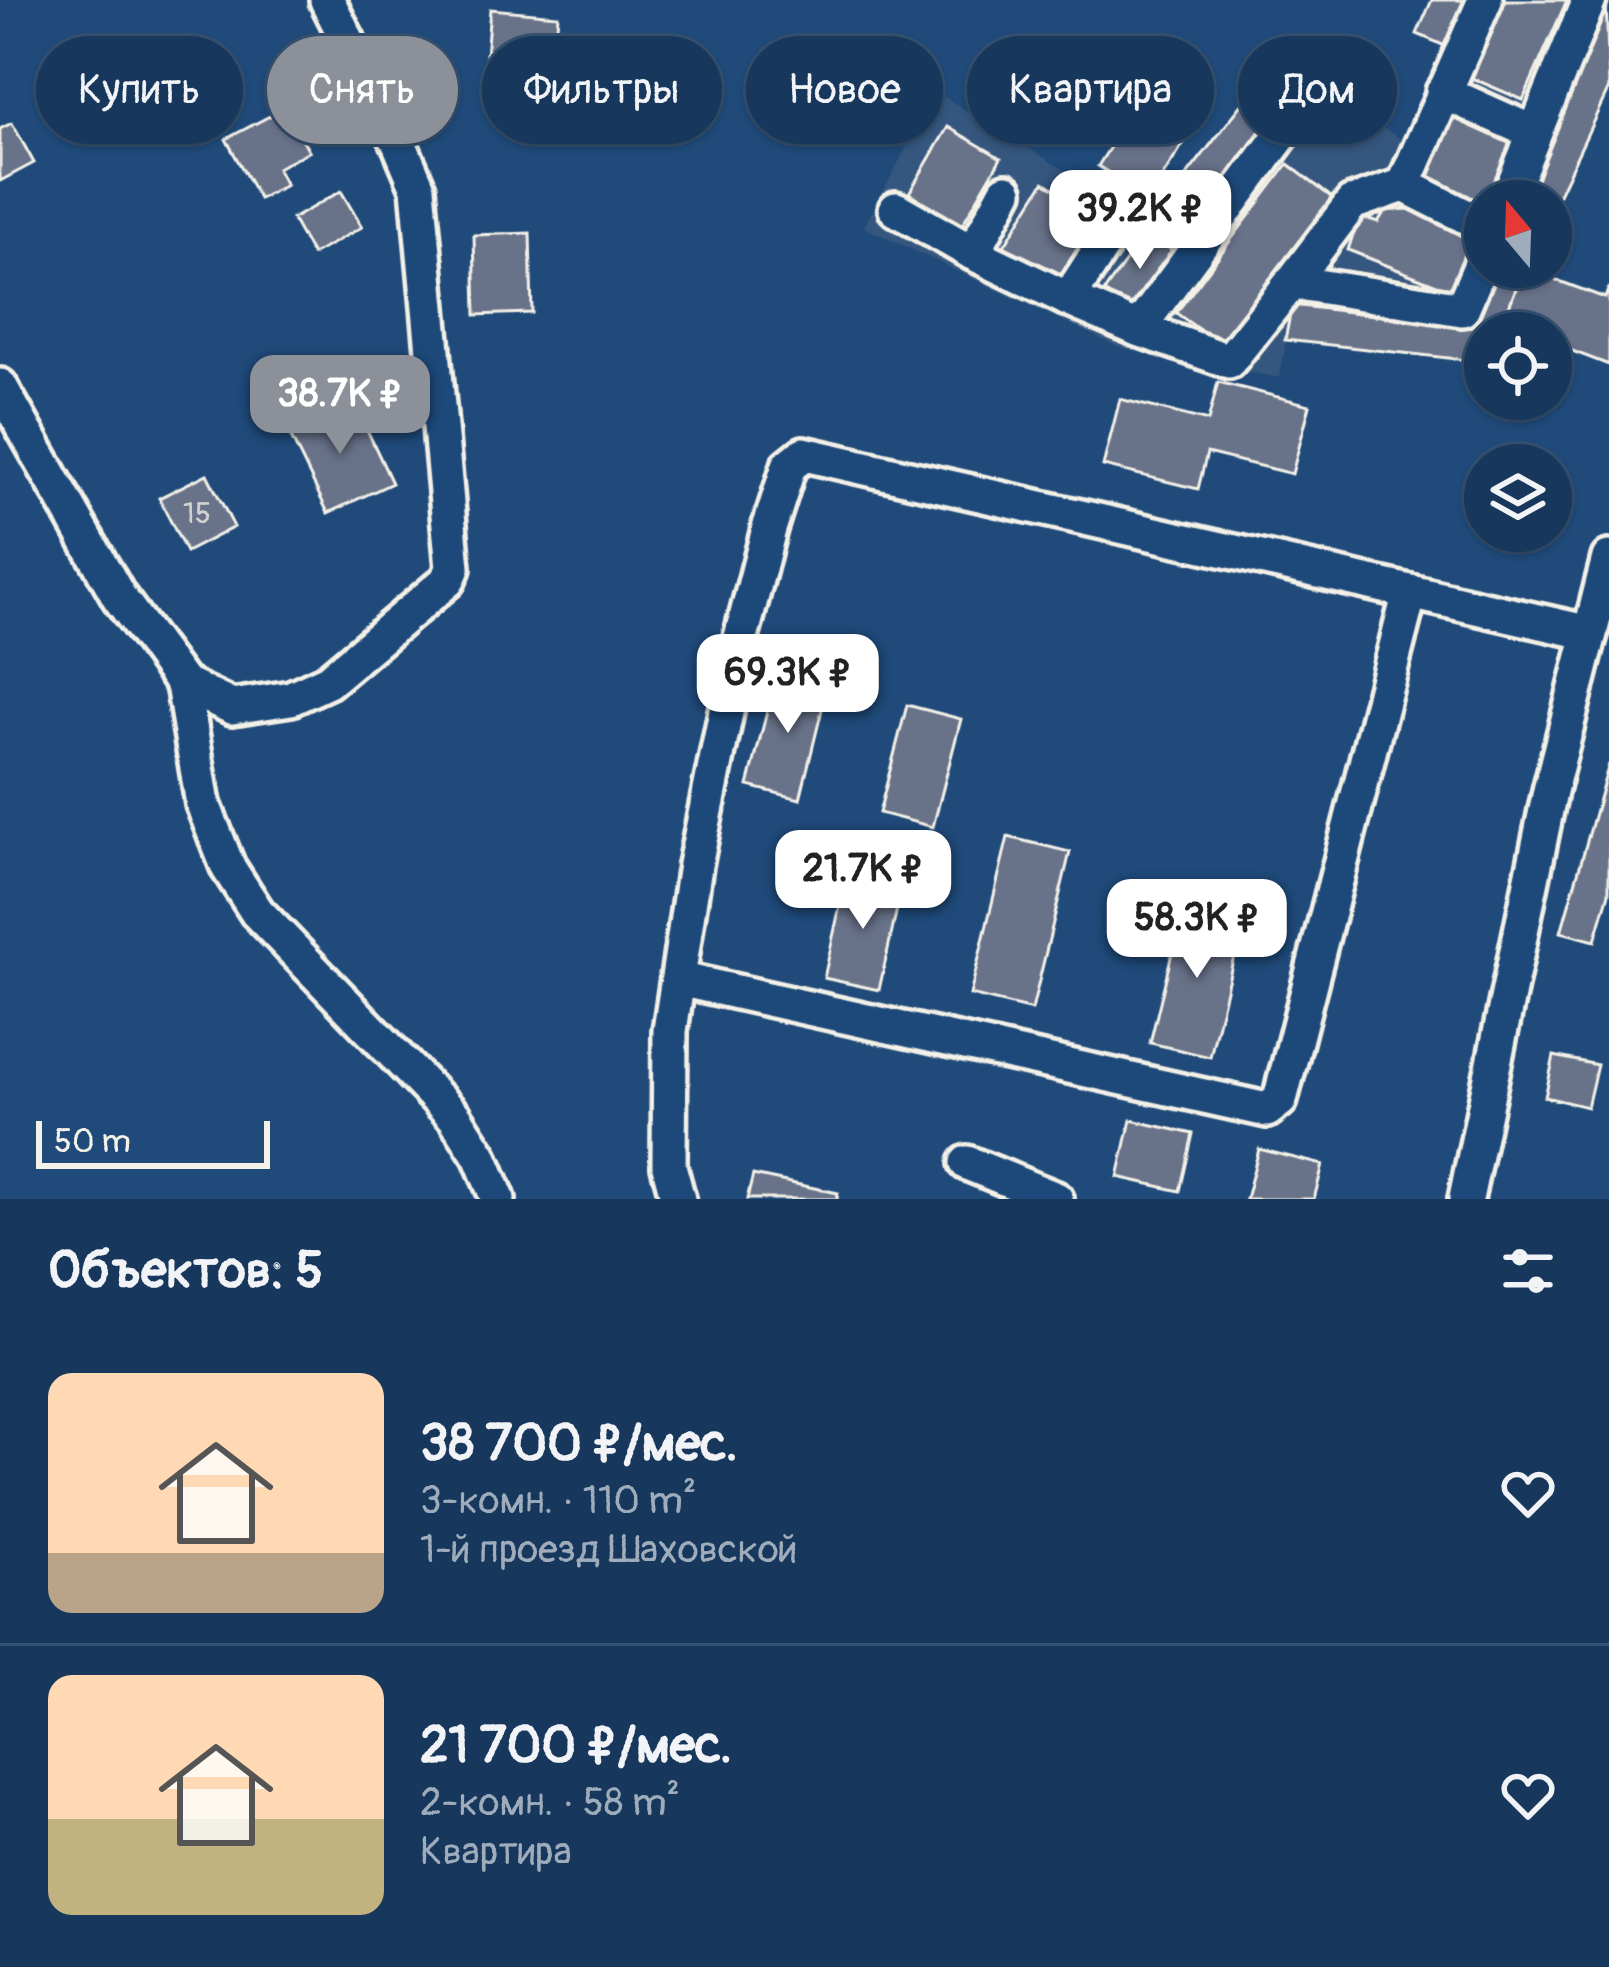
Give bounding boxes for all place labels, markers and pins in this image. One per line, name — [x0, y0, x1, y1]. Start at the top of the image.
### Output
pin: 39.2K ₽ — [1029, 170, 1251, 272]
pin: 38.7K ₽ — [229, 355, 451, 457]
pin: 69.3K ₽ — [677, 634, 899, 736]
pin: 21.7K ₽ — [752, 830, 974, 932]
pin: 58.3K ₽ — [1086, 879, 1308, 981]

